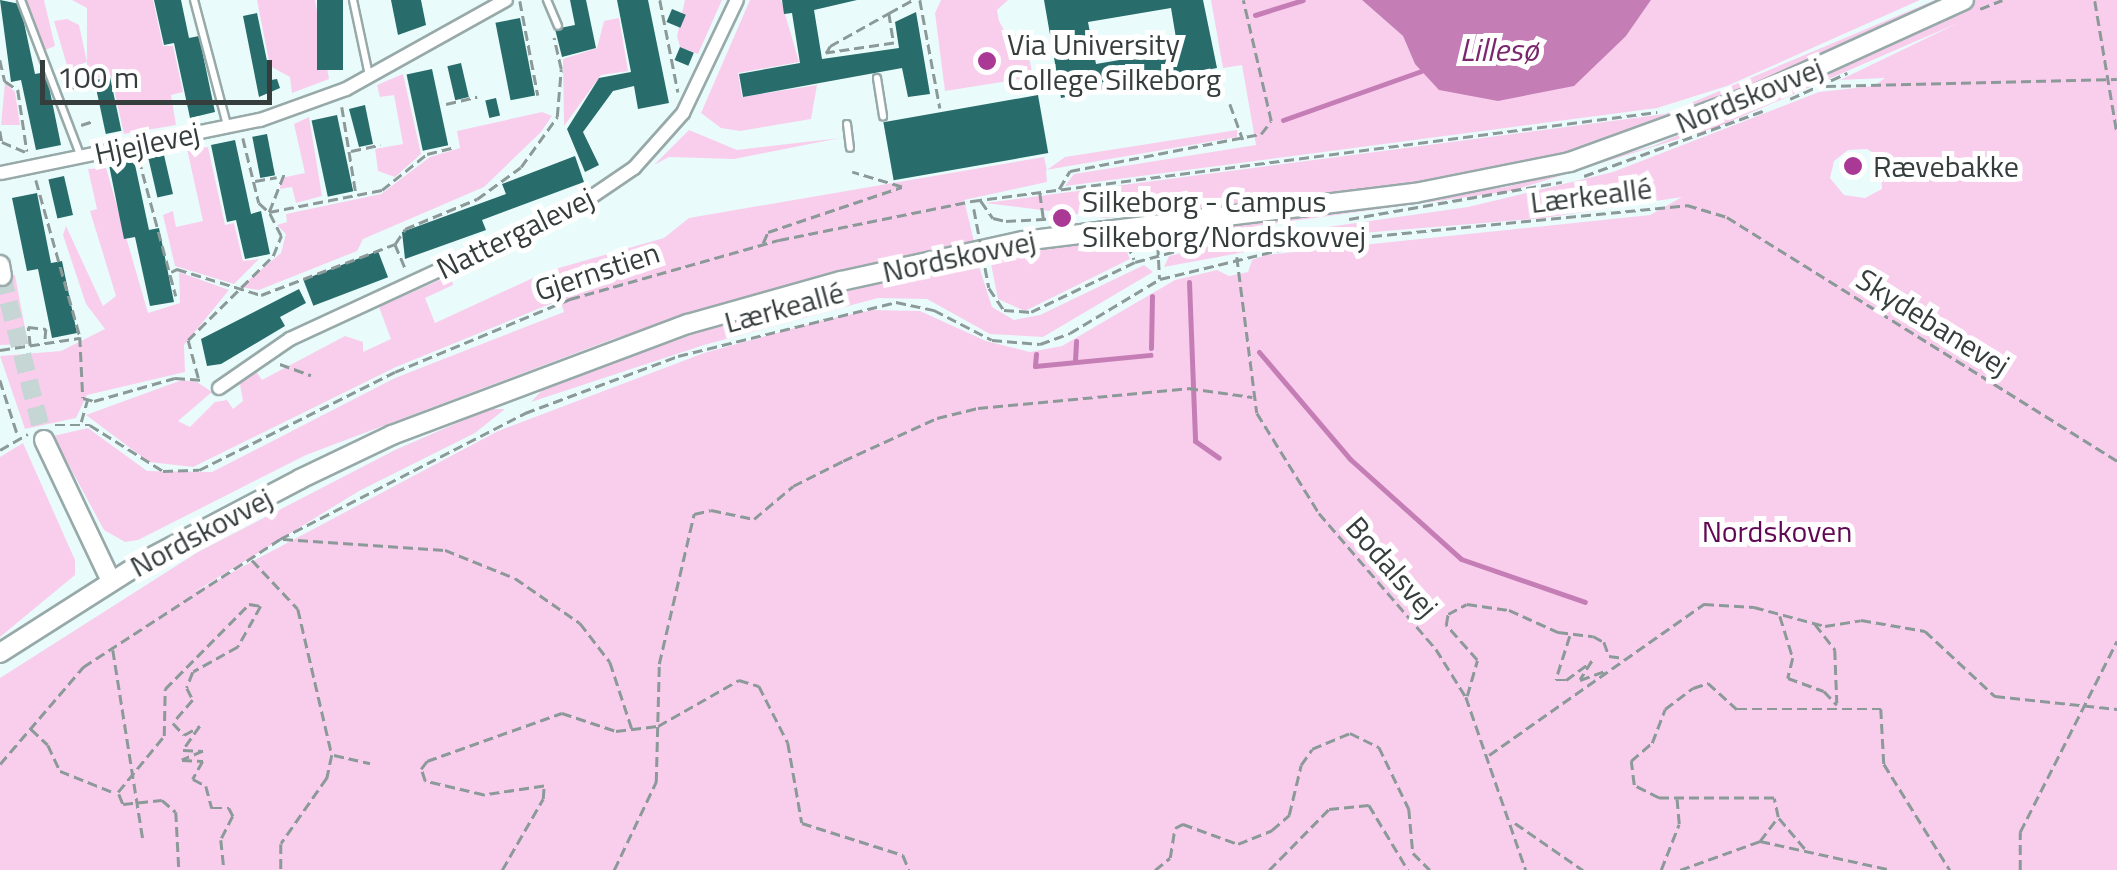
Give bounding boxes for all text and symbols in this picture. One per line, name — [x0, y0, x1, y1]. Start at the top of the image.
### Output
place label: Via University College Silkeborg — [1007, 26, 1221, 96]
water label: Lillesø — [1460, 30, 1538, 68]
scale bar — [45, 40, 278, 102]
street label: Nordskovvej — [1670, 49, 1828, 141]
marker: Via University College Silkeborg — [976, 50, 998, 72]
text: 100 m — [57, 54, 139, 100]
street label: Hjejlevej — [91, 114, 203, 172]
place label: Rævebakke — [1873, 148, 2019, 184]
marker: Rævebakke — [1842, 155, 1864, 177]
street label: Lærkeallé — [1528, 170, 1654, 220]
street label: Nattergalevej — [431, 180, 599, 286]
place label: Silkeborg - Campus Silkeborg/Nordskovvej — [1082, 183, 1366, 254]
marker: Silkeborg - Campus Silkeborg/Nordskovvej — [1051, 207, 1073, 229]
street label: Nordskovvej — [879, 222, 1039, 290]
street label: Gjernstien — [530, 234, 664, 308]
street label: Skydebanevej — [1850, 261, 2016, 383]
street label: Lærkeallé — [720, 274, 848, 340]
street label: Nordskovvej — [124, 480, 278, 584]
street label: Bodalsvej — [1338, 509, 1446, 625]
park label: Nordskoven — [1702, 513, 1852, 549]

